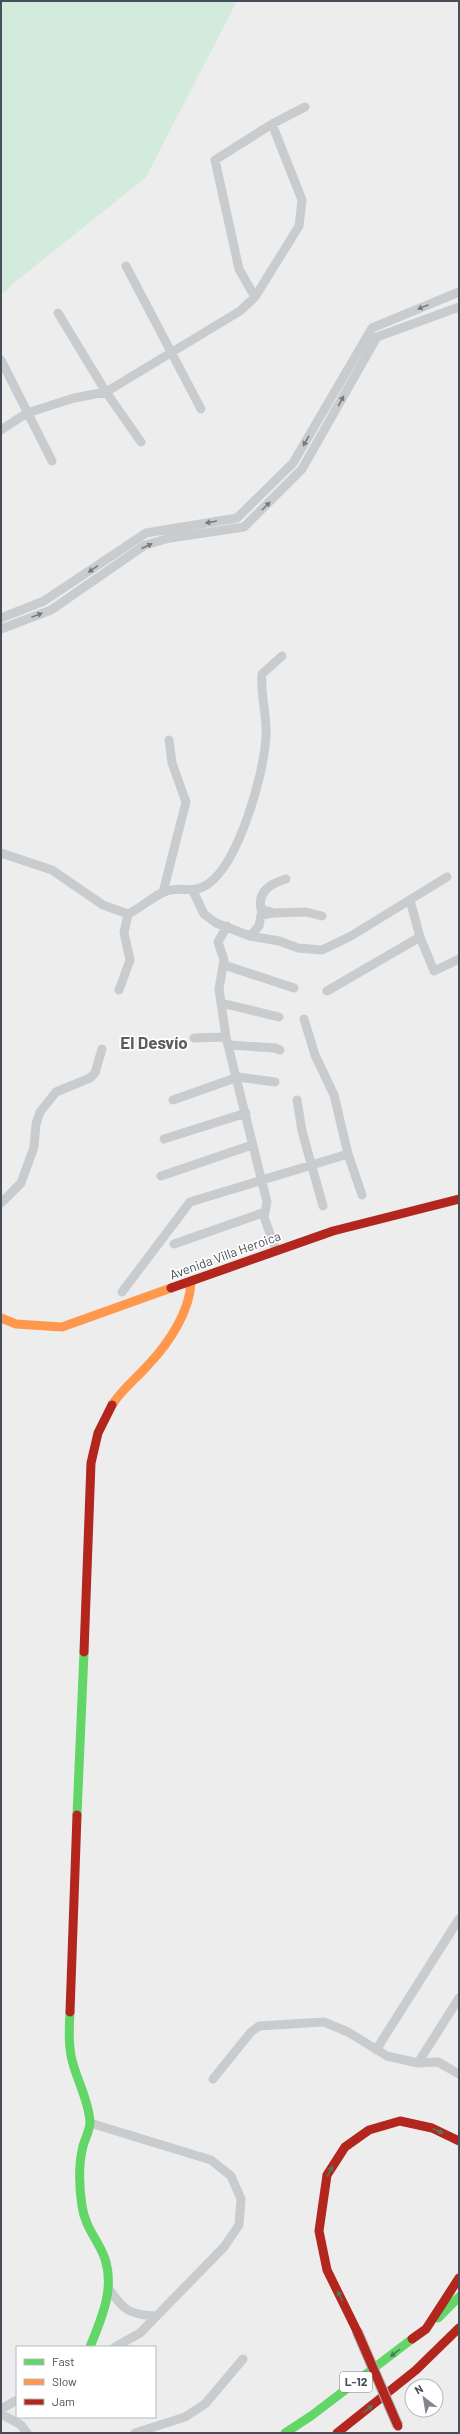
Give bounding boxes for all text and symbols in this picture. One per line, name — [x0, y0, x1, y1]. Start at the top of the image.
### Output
one-way arrow — [417, 304, 428, 310]
one-way arrow — [337, 395, 344, 407]
one-way arrow — [302, 435, 309, 447]
one-way arrow — [261, 501, 271, 511]
one-way arrow — [205, 519, 217, 525]
one-way arrow — [141, 542, 153, 548]
one-way arrow — [88, 565, 98, 573]
one-way arrow — [32, 612, 44, 618]
district label: El Desvío — [120, 1032, 188, 1052]
street label: Avenida Villa Heroica — [167, 1227, 283, 1283]
one-way arrow — [433, 2128, 444, 2134]
one-way arrow — [326, 2165, 333, 2177]
one-way arrow — [337, 2290, 343, 2301]
legend — [16, 2346, 156, 2418]
one-way arrow — [389, 2348, 400, 2357]
text: Fast — [52, 2354, 75, 2368]
road number: L-12 — [340, 2372, 372, 2392]
text: Slow — [52, 2374, 77, 2388]
north arrow — [404, 2378, 444, 2418]
text: N — [412, 2382, 425, 2396]
text: Jam — [52, 2394, 75, 2408]
one-way arrow — [362, 2405, 373, 2414]

